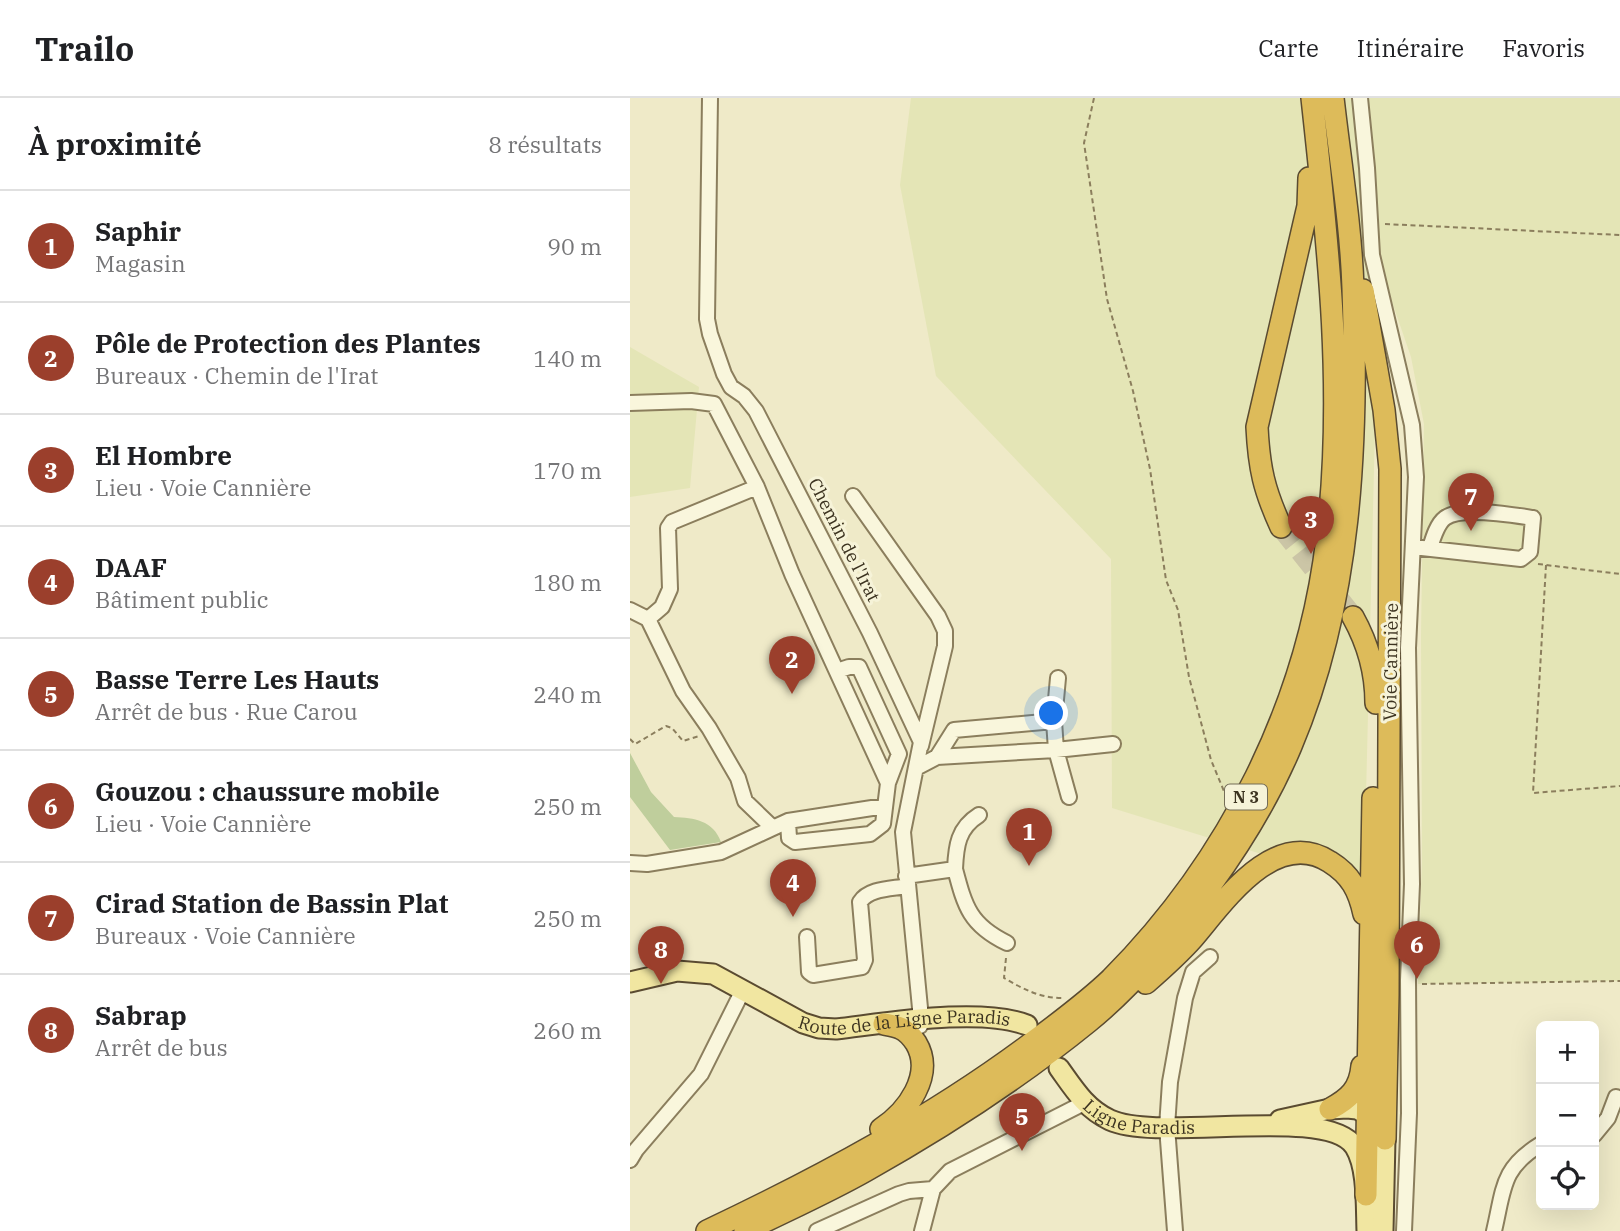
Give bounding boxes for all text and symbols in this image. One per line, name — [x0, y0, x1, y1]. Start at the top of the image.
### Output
text: Trailo — [35, 27, 134, 70]
text: Carte — [1258, 32, 1319, 64]
text: Itinéraire — [1357, 32, 1464, 64]
text: Favoris — [1502, 32, 1585, 64]
text: À proximité — [28, 124, 202, 163]
text: 8 résultats — [488, 129, 602, 159]
text: Saphir — [95, 214, 181, 248]
text: 1 — [44, 231, 58, 261]
text: 90 m — [547, 231, 602, 261]
text: Magasin — [95, 248, 186, 278]
text: Pôle de Protection des Plantes — [95, 326, 481, 360]
text: 2 — [44, 343, 58, 373]
text: 140 m — [533, 343, 602, 373]
text: Bureaux · Chemin de l'Irat — [95, 360, 378, 390]
text: El Hombre — [95, 438, 232, 472]
text: 3 — [44, 455, 58, 485]
text: 170 m — [533, 455, 602, 485]
text: Lieu · Voie Cannière — [95, 472, 311, 502]
pin: 7 — [1448, 473, 1494, 531]
street label: Chemin de l'Irat — [803, 474, 886, 605]
pin: 3 — [1288, 496, 1334, 554]
text: DAAF — [95, 550, 167, 584]
text: 4 — [44, 567, 58, 597]
text: 180 m — [533, 567, 602, 597]
text: Bâtiment public — [95, 584, 269, 614]
street label: Voie Cannière — [1378, 603, 1403, 721]
pin: 2 — [769, 636, 815, 694]
text: Basse Terre Les Hauts — [95, 662, 379, 696]
text: 5 — [44, 679, 58, 709]
text: 240 m — [533, 679, 602, 709]
text: Arrêt de bus · Rue Carou — [95, 696, 358, 726]
your location — [1034, 696, 1068, 730]
text: Gouzou : chaussure mobile — [95, 774, 440, 808]
road number: N 3 — [1225, 784, 1267, 810]
text: 6 — [44, 791, 58, 821]
text: 250 m — [533, 791, 602, 821]
text: Lieu · Voie Cannière — [95, 808, 311, 838]
pin: 1 — [1006, 808, 1052, 866]
pin: 4 — [770, 859, 816, 917]
text: Cirad Station de Bassin Plat — [95, 886, 448, 920]
text: 7 — [44, 903, 58, 933]
text: 250 m — [533, 903, 602, 933]
text: Bureaux · Voie Cannière — [95, 920, 356, 950]
pin: 6 — [1394, 921, 1440, 979]
pin: 8 — [638, 926, 684, 984]
text: Sabrap — [95, 998, 187, 1032]
street label: Route de la Ligne Paradis — [795, 1005, 1012, 1040]
text: 8 — [44, 1015, 58, 1045]
text: 260 m — [533, 1015, 602, 1045]
map controls — [1536, 1021, 1599, 1210]
button: + — [1536, 1021, 1599, 1084]
text: Arrêt de bus — [95, 1032, 228, 1062]
button: − — [1536, 1084, 1599, 1147]
pin: 5 — [999, 1093, 1045, 1151]
street label: Ligne Paradis — [1079, 1094, 1195, 1139]
button: locate — [1536, 1147, 1599, 1210]

